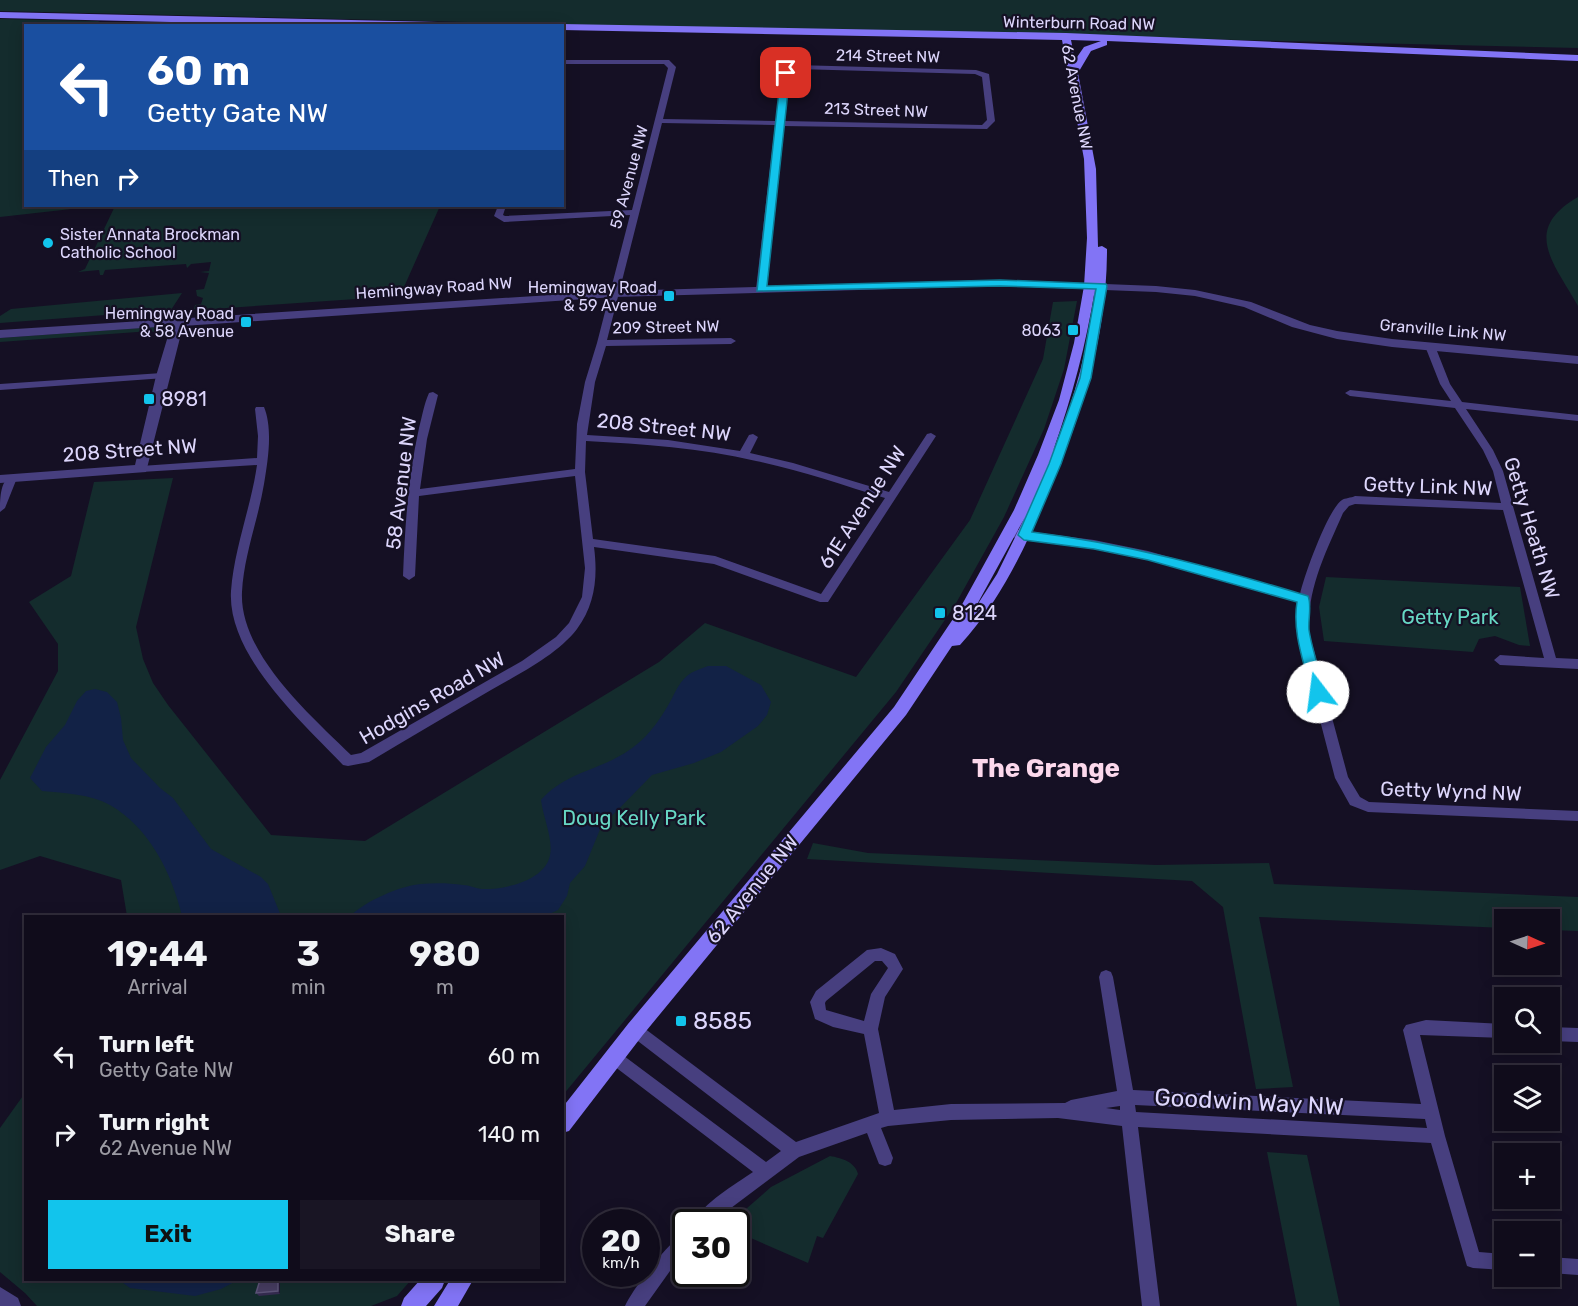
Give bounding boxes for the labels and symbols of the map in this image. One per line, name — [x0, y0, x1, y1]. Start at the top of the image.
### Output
street label: Winterburn Road NW — [1003, 12, 1155, 34]
street label: 62 Avenue NW — [1058, 43, 1097, 151]
street label: 214 Street NW — [836, 46, 940, 66]
pin — [760, 47, 811, 98]
street label: 213 Street NW — [824, 99, 928, 121]
street label: 59 Avenue NW — [606, 123, 652, 231]
place label: Sister Annata Brockman Catholic School — [60, 225, 240, 262]
marker: Sister Annata Brockman Catholic School — [41, 236, 55, 250]
street label: Hemingway Road NW — [355, 273, 513, 303]
place label: Hemingway Road & 59 Avenue — [528, 278, 657, 315]
marker: Hemingway Road & 59 Avenue — [662, 289, 676, 303]
place label: Hemingway Road & 58 Avenue — [105, 304, 234, 341]
marker: Hemingway Road & 58 Avenue — [239, 315, 253, 329]
street label: Granville Link NW — [1379, 315, 1507, 345]
street label: 209 Street NW — [612, 317, 720, 337]
place label: 8063 — [1021, 321, 1061, 340]
marker: 8063 — [1066, 323, 1080, 337]
place label: 8981 — [161, 387, 207, 411]
marker: 8981 — [142, 392, 156, 406]
street label: 208 Street NW — [596, 408, 732, 446]
street label: 58 Avenue NW — [381, 415, 421, 551]
street label: 208 Street NW — [62, 433, 198, 467]
street label: 61E Avenue NW — [813, 441, 911, 573]
street label: Getty Heath NW — [1499, 454, 1565, 602]
street label: Getty Link NW — [1363, 472, 1493, 500]
place label: 8124 — [952, 601, 997, 625]
park label: Getty Park — [1401, 605, 1499, 629]
marker: 8124 — [933, 606, 947, 620]
street label: Hodgins Road NW — [355, 647, 509, 749]
position arrow — [1286, 660, 1350, 724]
district label: The Grange — [972, 753, 1120, 784]
street label: Getty Wynd NW — [1380, 777, 1522, 805]
park label: Doug Kelly Park — [562, 806, 706, 830]
street label: 62 Avenue NW — [701, 830, 803, 948]
north arrow — [1494, 909, 1560, 975]
place label: 8585 — [693, 1007, 752, 1035]
marker: 8585 — [674, 1014, 688, 1028]
street label: Goodwin Way NW — [1154, 1083, 1344, 1121]
speed limit sign: 30 — [672, 1209, 750, 1287]

